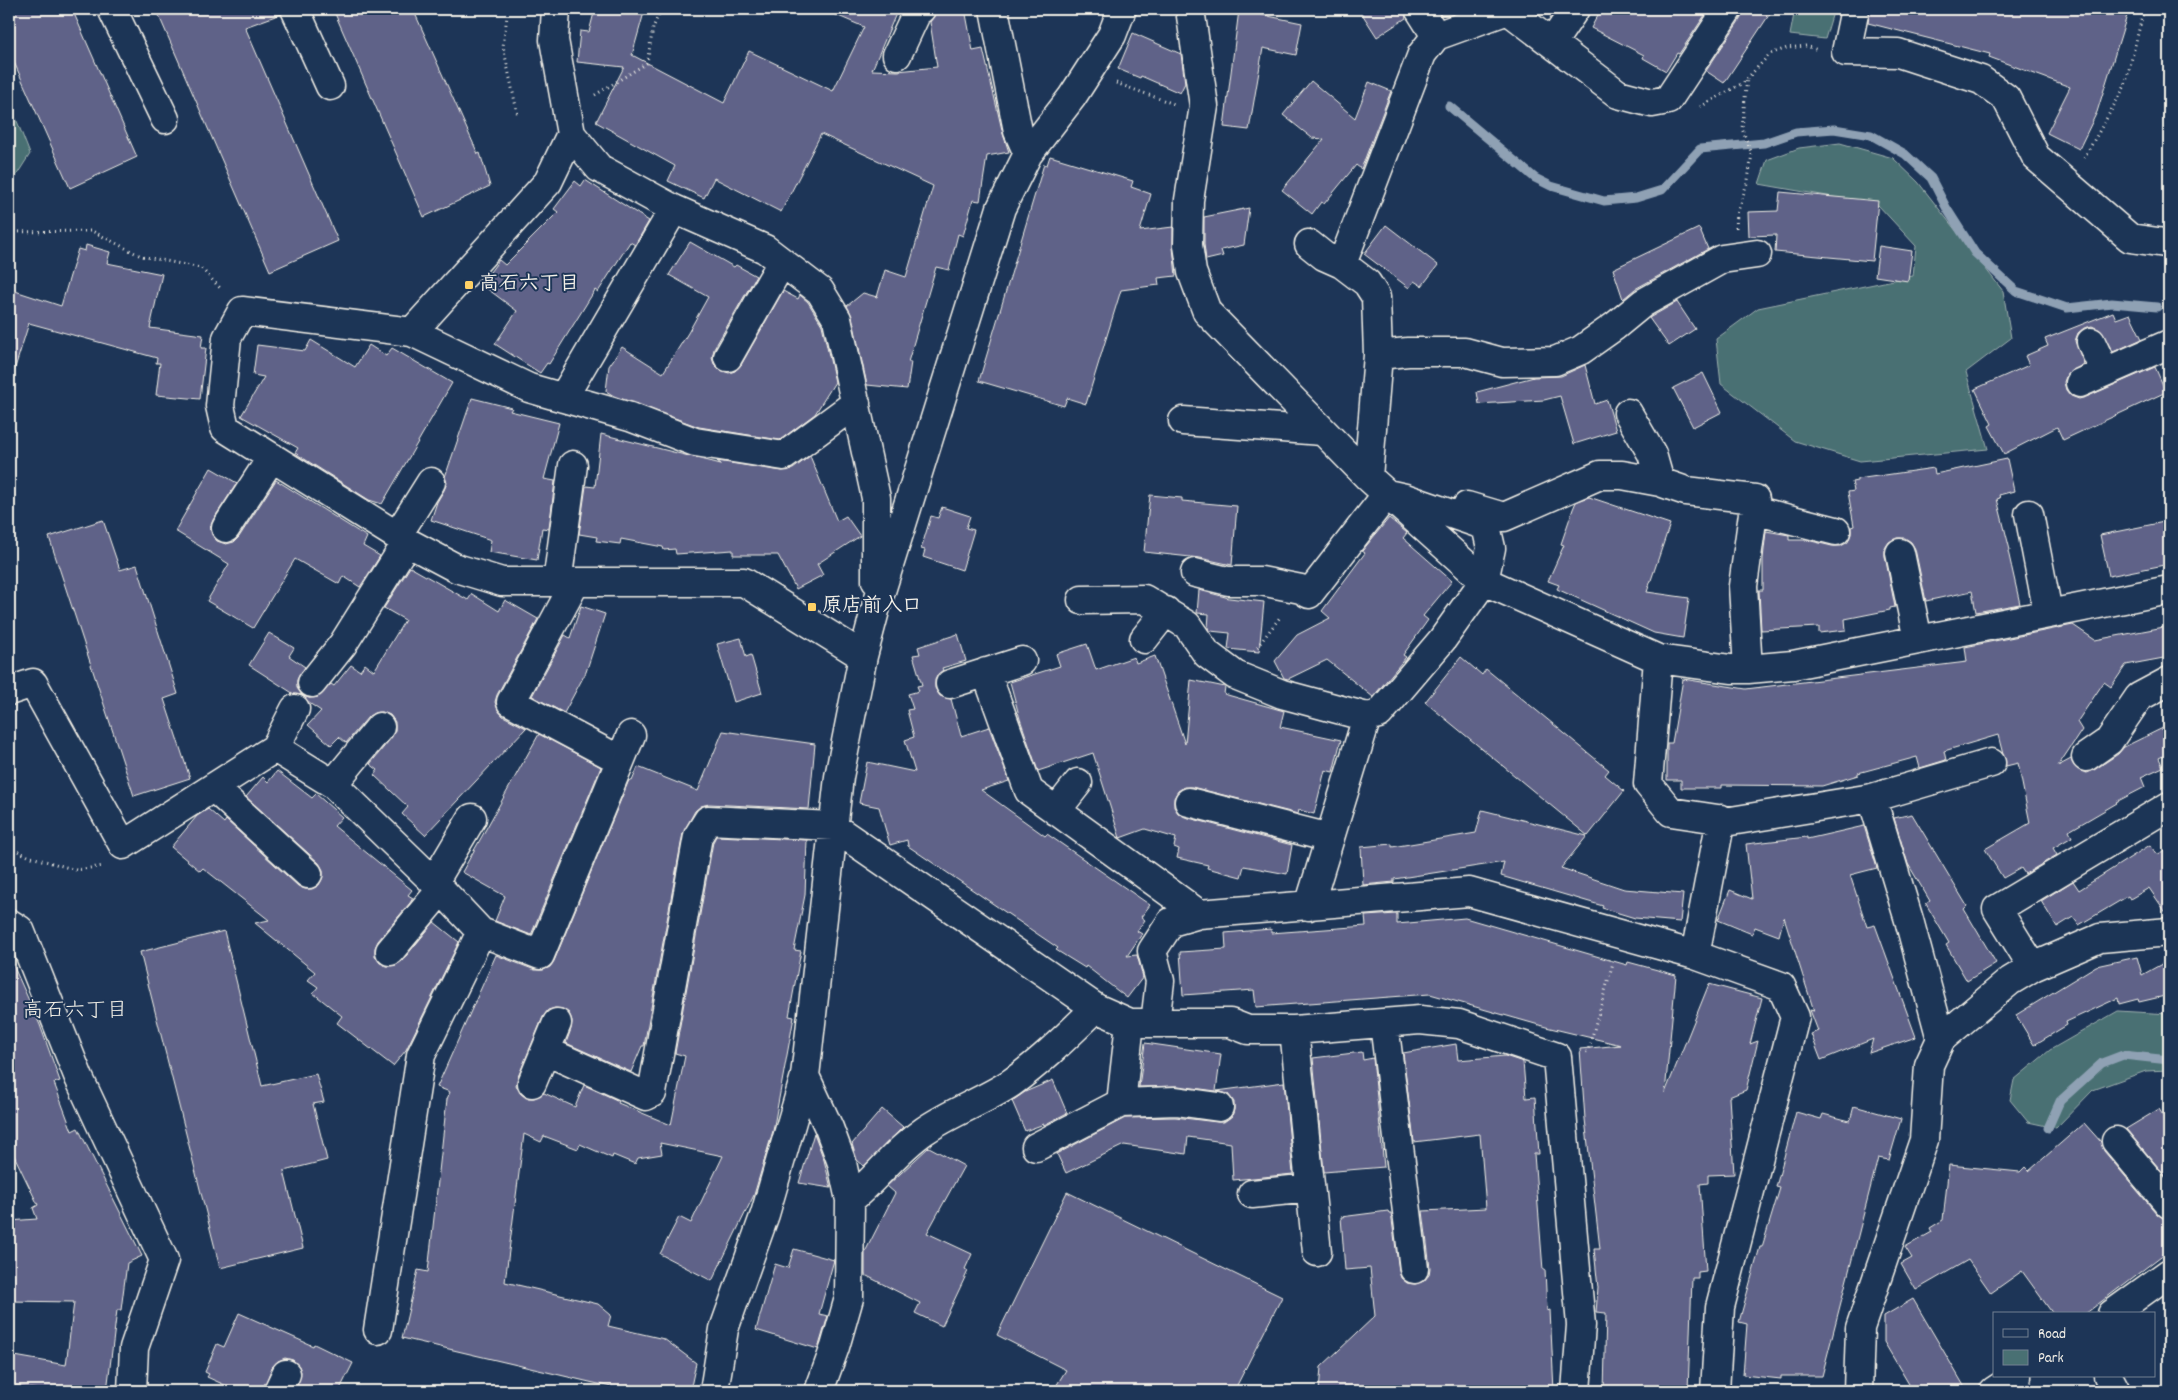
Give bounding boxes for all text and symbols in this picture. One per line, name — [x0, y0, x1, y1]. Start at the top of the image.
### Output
place label: 高石六丁目 — [479, 271, 579, 299]
marker: 高石六丁目 — [463, 279, 475, 291]
place label: 原店前入口 — [822, 593, 922, 621]
marker: 原店前入口 — [806, 601, 818, 613]
district label: 高石六丁目 — [23, 997, 128, 1027]
legend — [1993, 1312, 2156, 1378]
text: Road — [2038, 1324, 2066, 1346]
text: Park — [2038, 1348, 2064, 1370]

